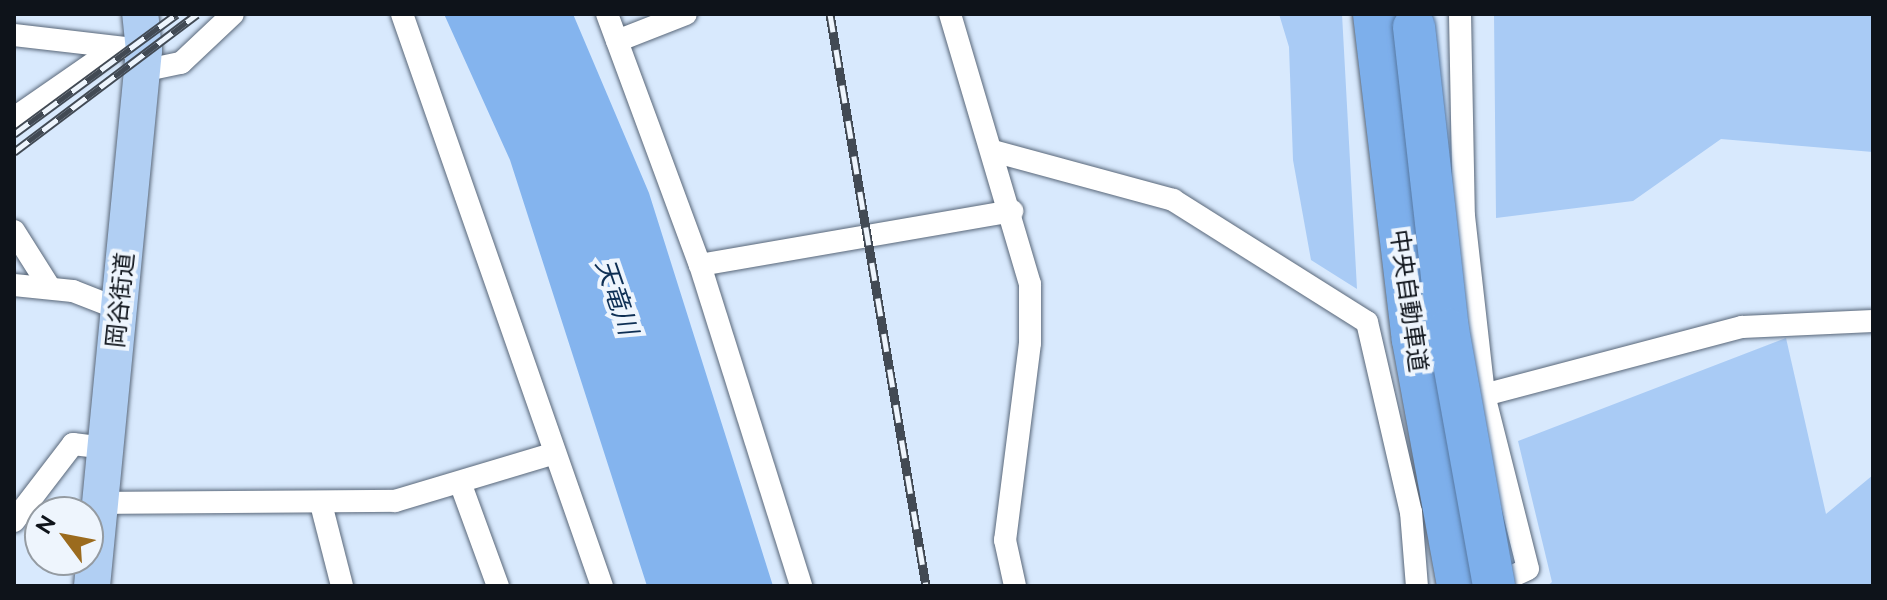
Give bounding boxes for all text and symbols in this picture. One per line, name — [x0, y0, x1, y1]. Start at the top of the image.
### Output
street label: 中央自動車道 — [1385, 228, 1433, 374]
street label: 岡谷街道 — [101, 251, 139, 349]
water label: 天竜川 — [589, 255, 643, 339]
north arrow — [24, 496, 104, 576]
text: N — [30, 510, 61, 538]

